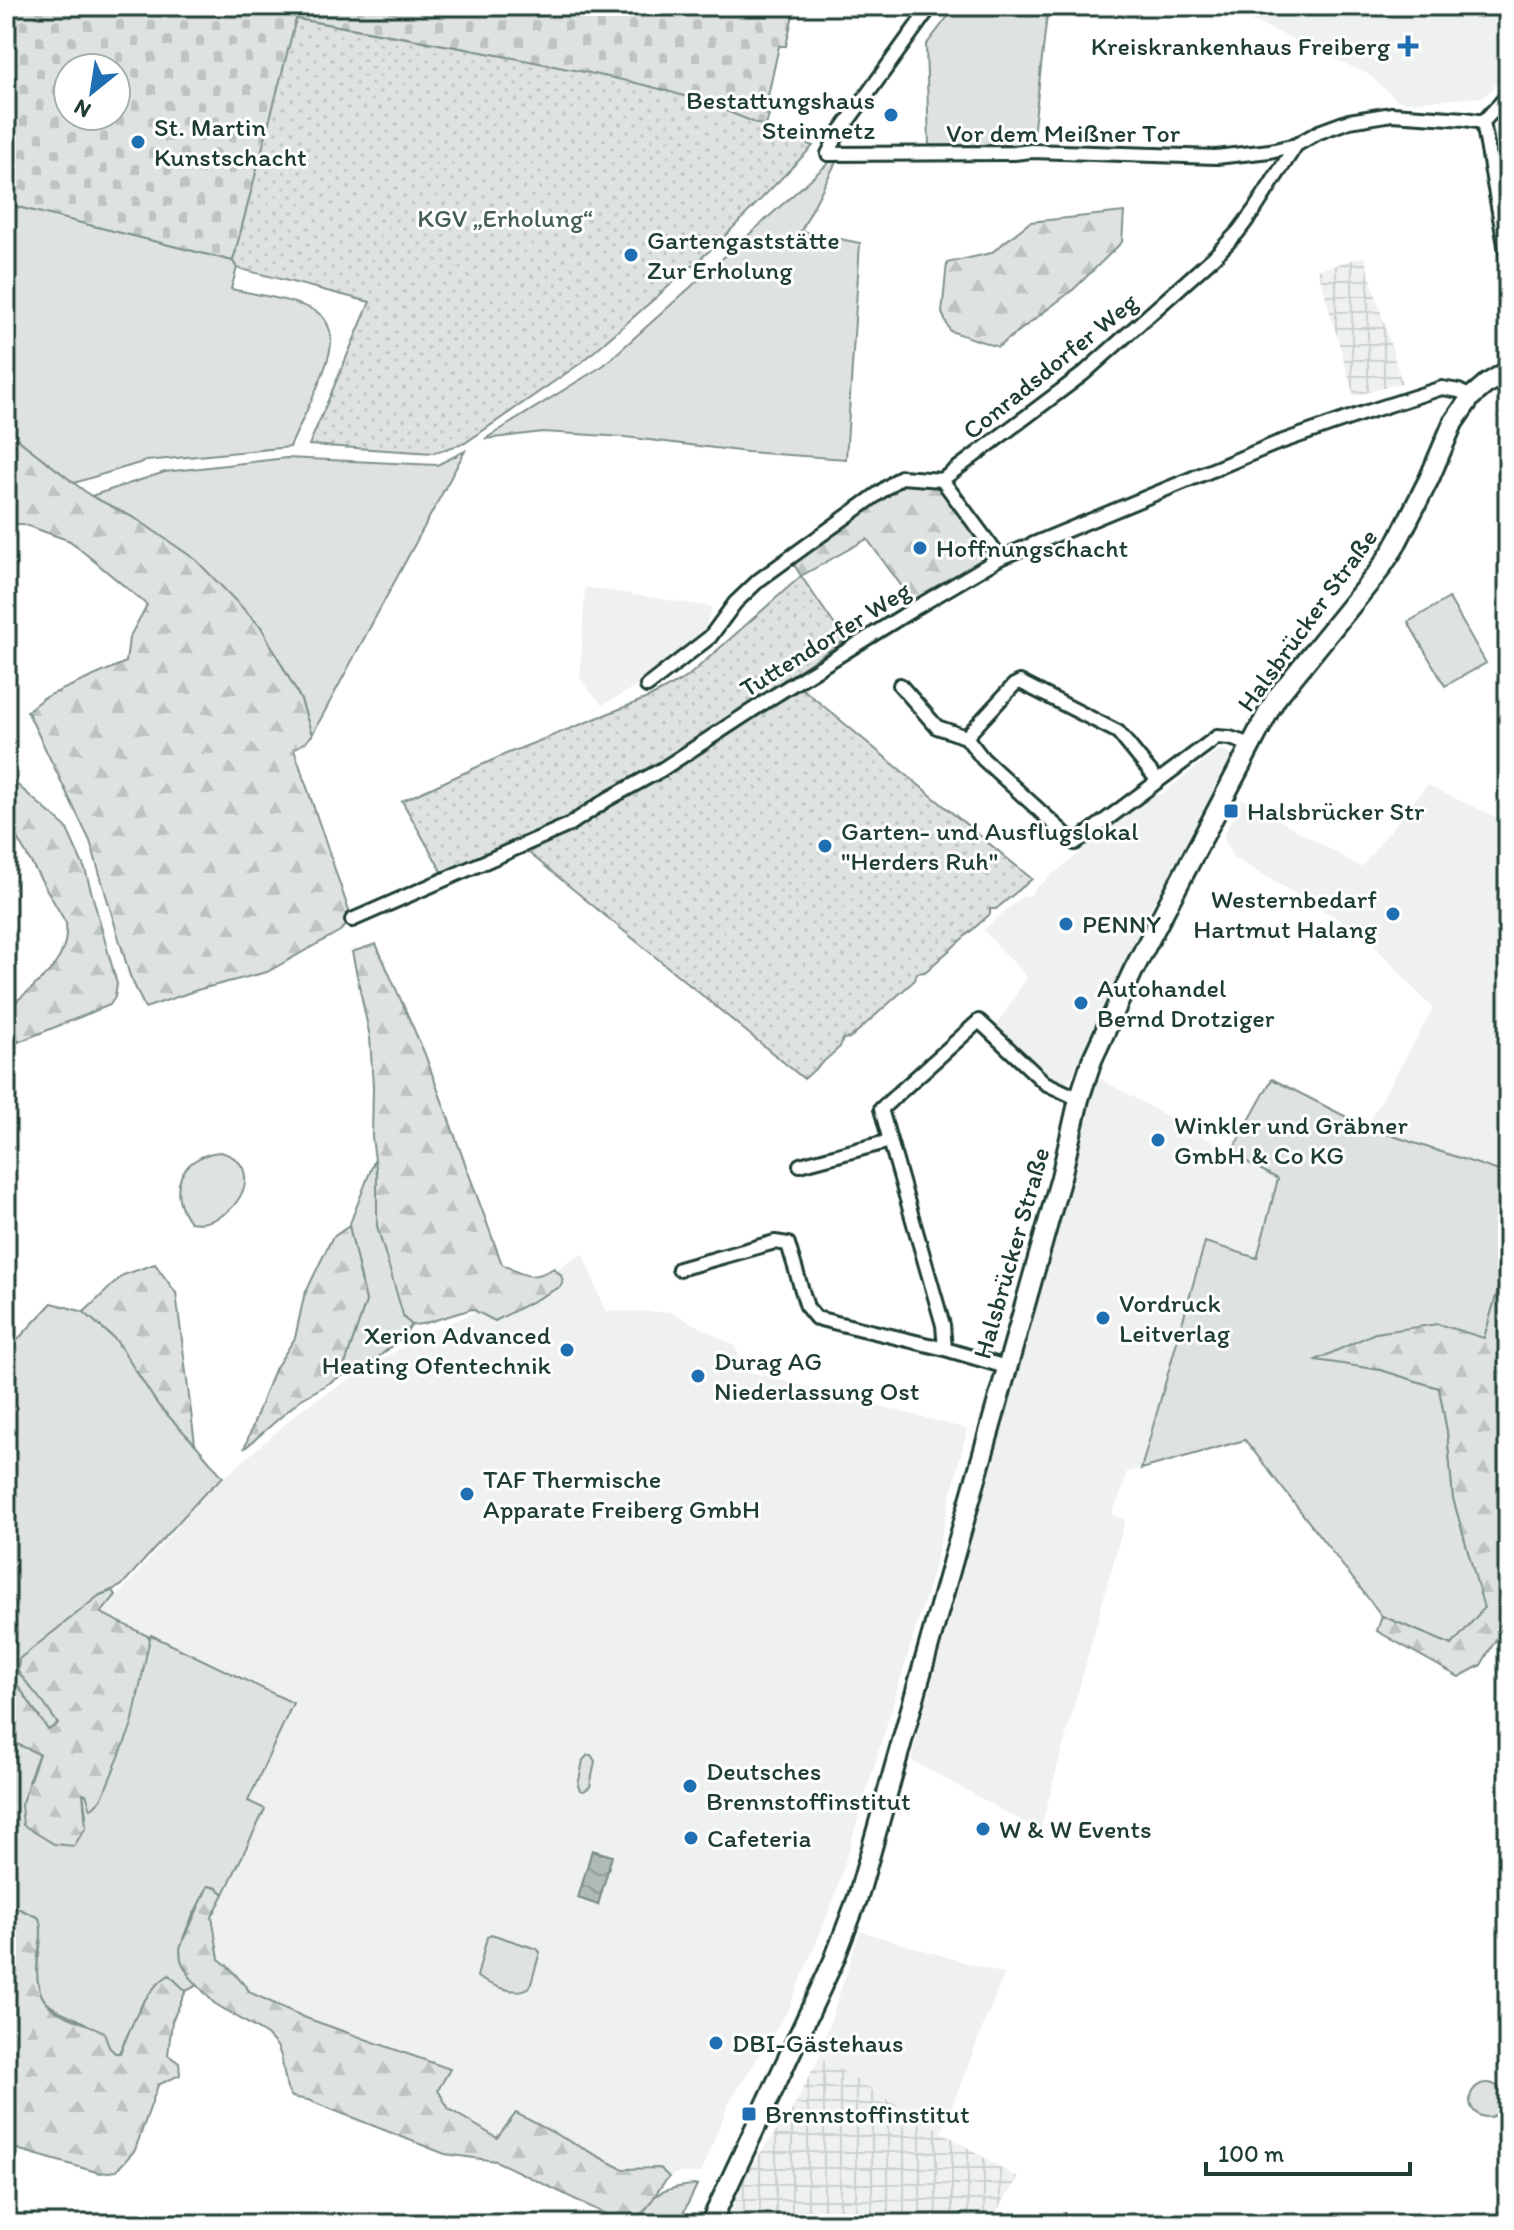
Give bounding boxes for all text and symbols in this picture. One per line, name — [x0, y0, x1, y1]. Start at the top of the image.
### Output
place label: Kreiskrankenhaus Freiberg — [1091, 30, 1391, 62]
marker: Kreiskrankenhaus Freiberg — [1397, 35, 1419, 57]
north arrow — [52, 52, 132, 132]
place label: Bestattungshaus Steinmetz — [686, 84, 875, 146]
text: N — [69, 93, 95, 124]
marker: Bestattungshaus Steinmetz — [882, 106, 900, 124]
place label: St. Martin Kunstschacht — [154, 111, 307, 173]
street label: Vor dem Meißner Tor — [946, 117, 1181, 149]
marker: St. Martin Kunstschacht — [129, 133, 147, 151]
park label: KGV „Erholung“ — [417, 202, 593, 234]
place label: Gartengaststätte Zur Erholung — [647, 224, 840, 286]
marker: Gartengaststätte Zur Erholung — [622, 246, 640, 264]
street label: Conradsdorfer Weg — [956, 285, 1144, 446]
street label: Halsbrücker Straße — [1230, 522, 1384, 718]
place label: Hoffnungschacht — [936, 532, 1129, 564]
marker: Hoffnungschacht — [911, 539, 929, 557]
street label: Tuttendorfer Weg — [734, 573, 917, 704]
place label: Halsbrücker Str — [1247, 795, 1425, 827]
marker: Halsbrücker Str — [1222, 802, 1240, 820]
place label: Garten- und Ausflugslokal "Herders Ruh" — [841, 815, 1139, 877]
marker: Garten- und Ausflugslokal "Herders Ruh" — [816, 837, 834, 855]
place label: Westernbedarf Hartmut Halang — [1193, 883, 1378, 945]
marker: Westernbedarf Hartmut Halang — [1384, 905, 1402, 923]
place label: PENNY — [1082, 908, 1161, 940]
marker: PENNY — [1057, 915, 1075, 933]
place label: Autohandel Bernd Drotziger — [1097, 972, 1275, 1034]
marker: Autohandel Bernd Drotziger — [1072, 994, 1090, 1012]
place label: Winkler und Gräbner GmbH & Co KG — [1174, 1109, 1408, 1171]
marker: Winkler und Gräbner GmbH & Co KG — [1149, 1131, 1167, 1149]
street label: Halsbrücker Straße — [966, 1144, 1056, 1362]
place label: Vordruck Leitverlag — [1119, 1287, 1231, 1349]
marker: Vordruck Leitverlag — [1094, 1309, 1112, 1327]
place label: Xerion Advanced Heating Ofentechnik — [322, 1319, 552, 1381]
marker: Xerion Advanced Heating Ofentechnik — [558, 1341, 576, 1359]
place label: Durag AG Niederlassung Ost — [714, 1345, 920, 1407]
marker: Durag AG Niederlassung Ost — [689, 1367, 707, 1385]
place label: TAF Thermische Apparate Freiberg GmbH — [483, 1463, 760, 1525]
marker: TAF Thermische Apparate Freiberg GmbH — [458, 1485, 476, 1503]
place label: Deutsches Brennstoffinstitut — [706, 1755, 911, 1817]
marker: Deutsches Brennstoffinstitut — [681, 1777, 699, 1795]
place label: W & W Events — [999, 1813, 1152, 1845]
marker: W & W Events — [974, 1820, 992, 1838]
place label: Cafeteria — [707, 1822, 811, 1854]
marker: Cafeteria — [682, 1829, 700, 1847]
place label: DBI-Gästehaus — [732, 2027, 904, 2059]
marker: DBI-Gästehaus — [707, 2034, 725, 2052]
place label: Brennstoffinstitut — [765, 2098, 970, 2130]
marker: Brennstoffinstitut — [740, 2105, 758, 2123]
scale bar — [1206, 2126, 1410, 2176]
text: 100 m — [1218, 2139, 1284, 2168]

